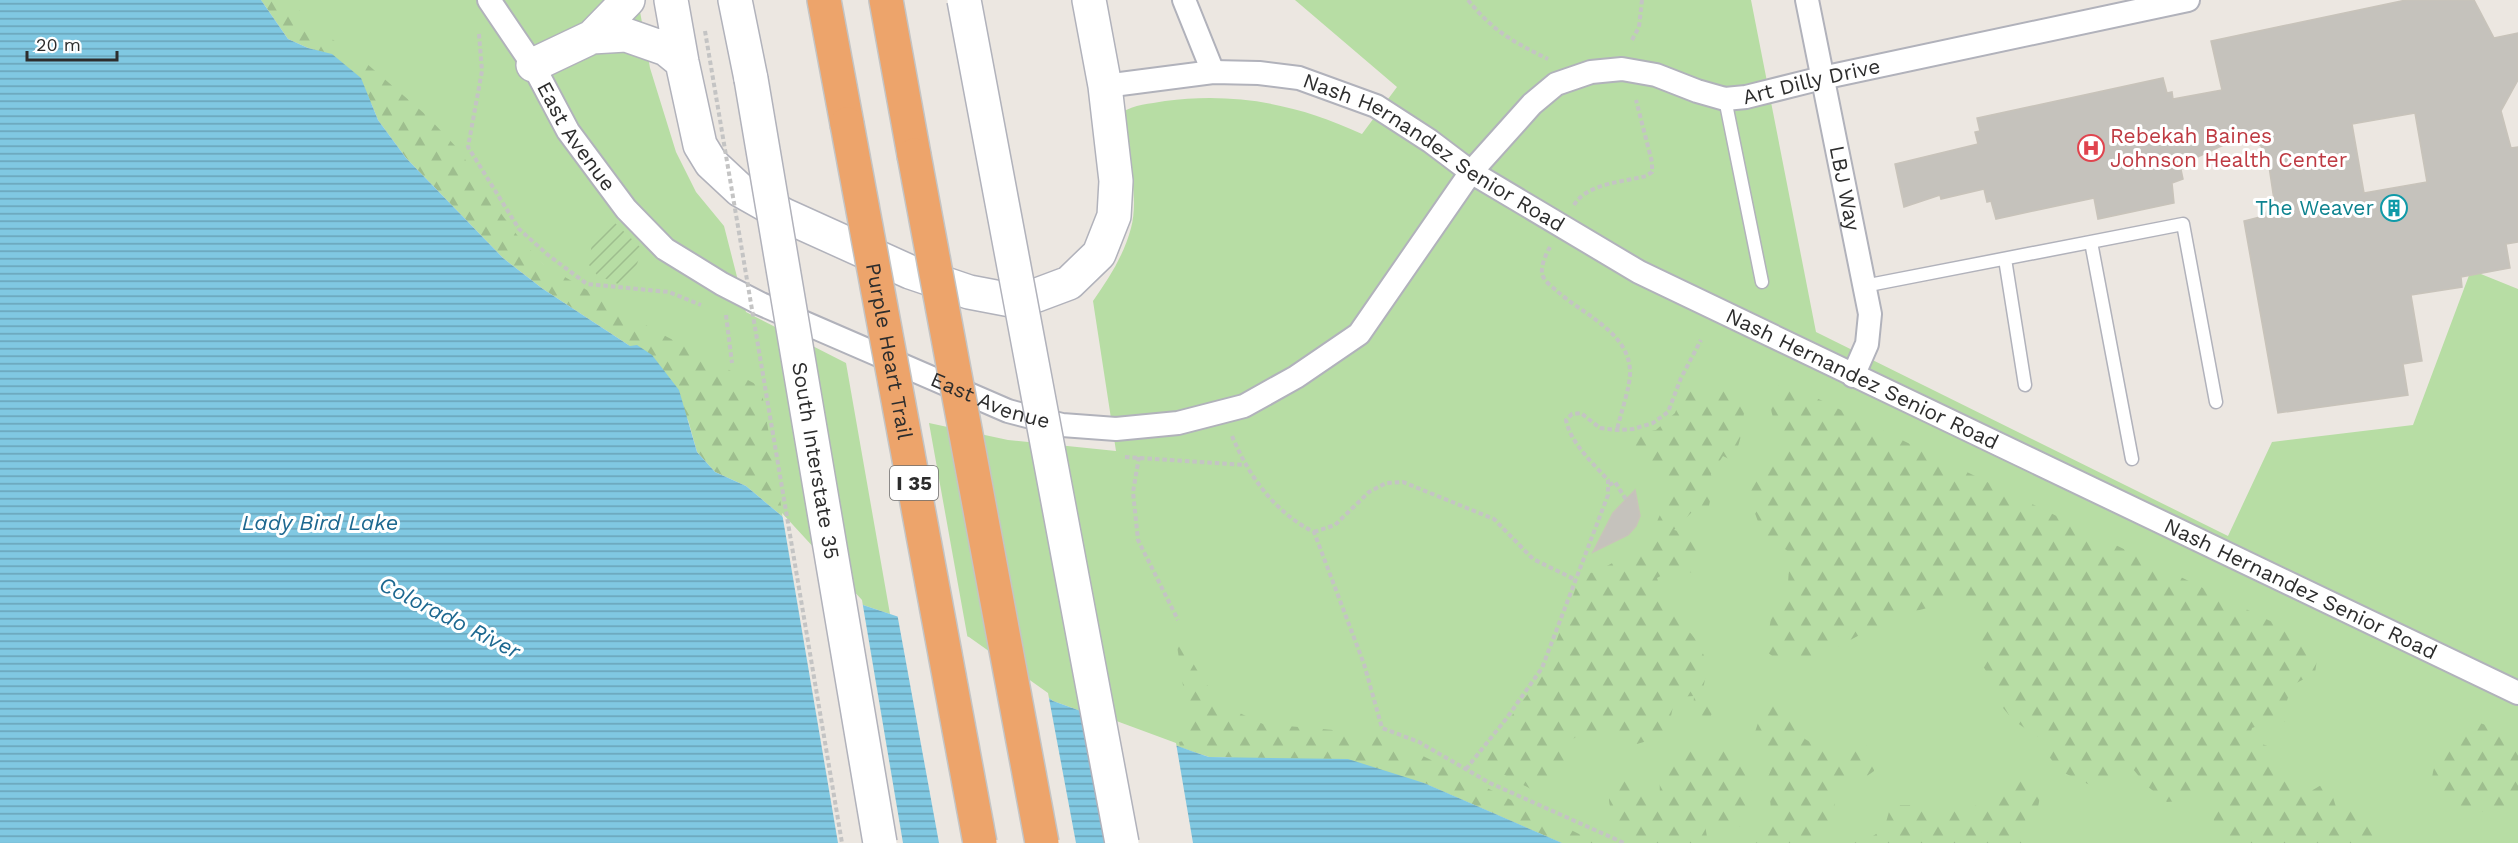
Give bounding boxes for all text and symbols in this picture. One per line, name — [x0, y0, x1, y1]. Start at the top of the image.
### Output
scale bar — [27, 24, 117, 62]
text: 20 m — [36, 34, 81, 55]
street label: Art Dilly Drive — [1740, 53, 1882, 109]
street label: Nash Hernandez Senior Road — [1300, 68, 1569, 237]
street label: East Avenue — [532, 77, 621, 196]
place label: Rebekah Baines Johnson Health Center — [2110, 123, 2348, 172]
hospital icon: Rebekah Baines Johnson Health Center — [2076, 133, 2106, 163]
street label: LBJ Way — [1825, 143, 1866, 233]
building icon: The Weaver — [2379, 193, 2409, 223]
place label: The Weaver — [2255, 195, 2374, 220]
street label: Purple Heart Trail — [861, 261, 918, 442]
street label: Nash Hernandez Senior Road — [1722, 303, 2003, 454]
street label: South Interstate 35 — [787, 360, 845, 561]
street label: East Avenue — [927, 366, 1053, 433]
road number: I 35 — [890, 466, 938, 500]
water label: Lady Bird Lake — [242, 510, 398, 535]
street label: Nash Hernandez Senior Road — [2160, 513, 2441, 664]
water label: Colorado River — [375, 571, 526, 664]

